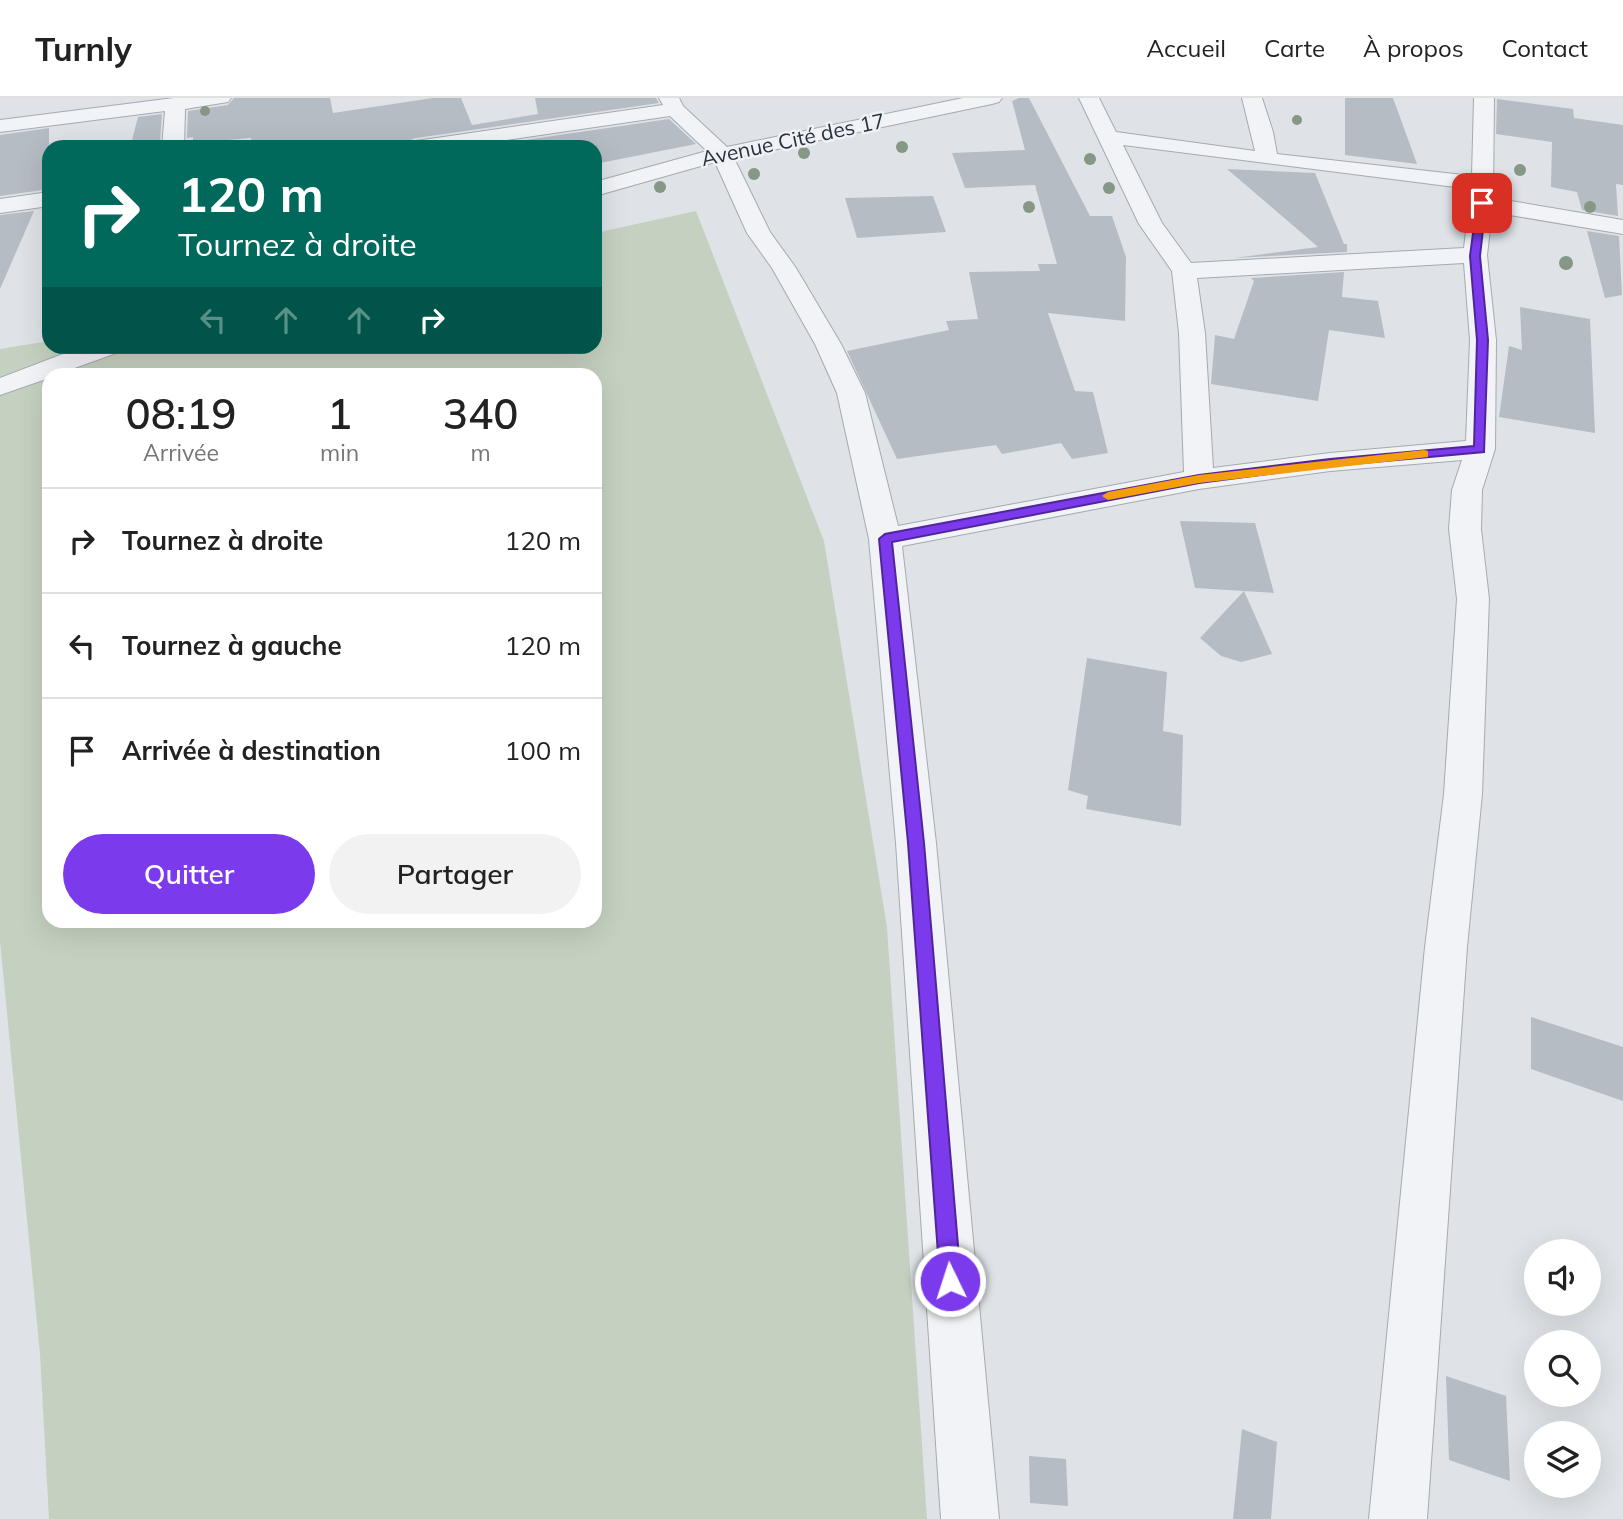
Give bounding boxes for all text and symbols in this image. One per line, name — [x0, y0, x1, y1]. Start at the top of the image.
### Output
text: Turnly — [35, 28, 132, 69]
text: Accueil — [1147, 33, 1226, 63]
text: Carte — [1264, 33, 1325, 63]
text: À propos — [1363, 33, 1464, 63]
text: Contact — [1502, 33, 1588, 63]
street label: Avenue Cité des 17 — [699, 107, 887, 171]
text: 120 m — [178, 163, 324, 224]
icon: right — [63, 168, 154, 259]
pin — [1452, 173, 1512, 233]
icon: arrive — [1463, 184, 1501, 222]
text: Tournez à droite — [178, 224, 417, 264]
icon: left — [194, 301, 232, 339]
icon: ahead — [267, 301, 305, 339]
icon: ahead — [340, 301, 378, 339]
icon: right — [413, 301, 451, 339]
text: 08:19 — [126, 387, 236, 440]
text: 1 — [327, 387, 352, 440]
text: 340 — [443, 387, 518, 440]
text: Arrivée — [143, 438, 219, 467]
text: min — [320, 438, 359, 467]
text: m — [470, 438, 491, 467]
icon: right — [63, 522, 101, 560]
text: Tournez à droite — [122, 524, 323, 557]
text: 120 m — [505, 524, 581, 557]
icon: left — [63, 627, 101, 665]
text: Tournez à gauche — [122, 629, 342, 662]
text: 120 m — [505, 629, 581, 662]
icon: arrive — [63, 732, 101, 770]
text: Arrivée à destination — [122, 734, 381, 767]
text: 100 m — [505, 734, 581, 767]
button: Quitter — [63, 834, 315, 914]
button: Partager — [329, 834, 581, 914]
map controls — [1524, 1239, 1601, 1498]
button: sound — [1524, 1239, 1601, 1316]
position arrow — [913, 1244, 987, 1318]
button: search — [1524, 1330, 1601, 1407]
button: layers — [1524, 1421, 1601, 1498]

